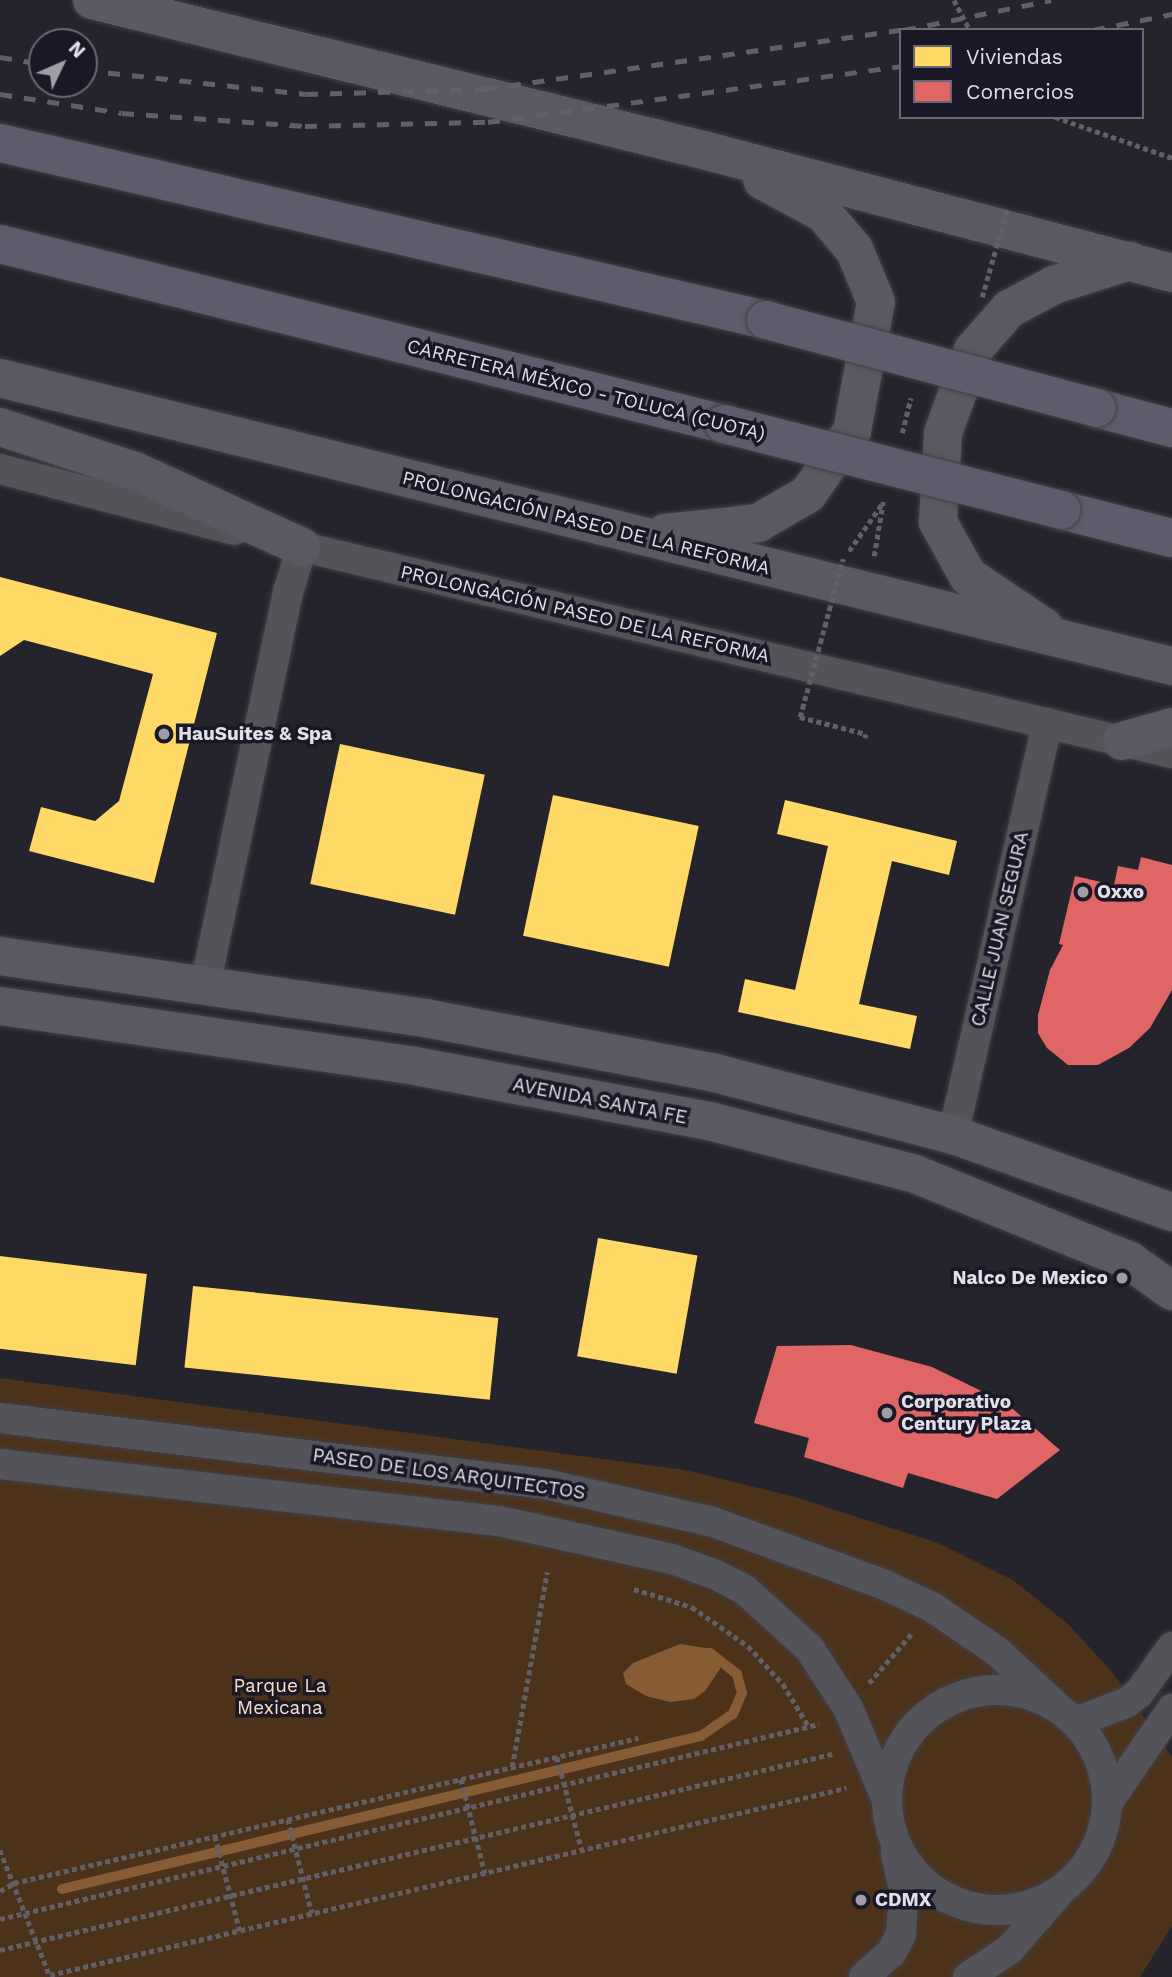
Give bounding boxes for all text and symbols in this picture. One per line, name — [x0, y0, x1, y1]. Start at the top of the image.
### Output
north arrow — [28, 28, 98, 98]
legend — [899, 28, 1144, 119]
text: N — [64, 36, 90, 63]
text: Viviendas — [966, 44, 1063, 69]
text: Comercios — [966, 79, 1074, 104]
street label: CARRETERA MÉXICO - TOLUCA (CUOTA) — [404, 334, 768, 446]
street label: PROLONGACIÓN PASEO DE LA REFORMA — [399, 466, 773, 580]
street label: PROLONGACIÓN PASEO DE LA REFORMA — [398, 560, 772, 668]
place label: HauSuites & Spa — [178, 723, 332, 745]
marker: HauSuites & Spa — [156, 726, 172, 742]
street label: CALLE JUAN SEGURA — [966, 829, 1034, 1029]
place label: Oxxo — [1097, 881, 1144, 903]
marker: Oxxo — [1075, 884, 1091, 900]
street label: AVENIDA SANTA FE — [510, 1073, 690, 1129]
place label: Nalco De Mexico — [952, 1267, 1108, 1289]
marker: Nalco De Mexico — [1114, 1270, 1130, 1286]
place label: Corporativo Century Plaza — [901, 1391, 1032, 1435]
marker: Corporativo Century Plaza — [879, 1405, 895, 1421]
street label: PASEO DE LOS ARQUITECTOS — [311, 1444, 587, 1504]
park label: Parque La Mexicana — [234, 1675, 326, 1719]
place label: CDMX — [875, 1889, 931, 1911]
marker: CDMX — [853, 1892, 869, 1908]

